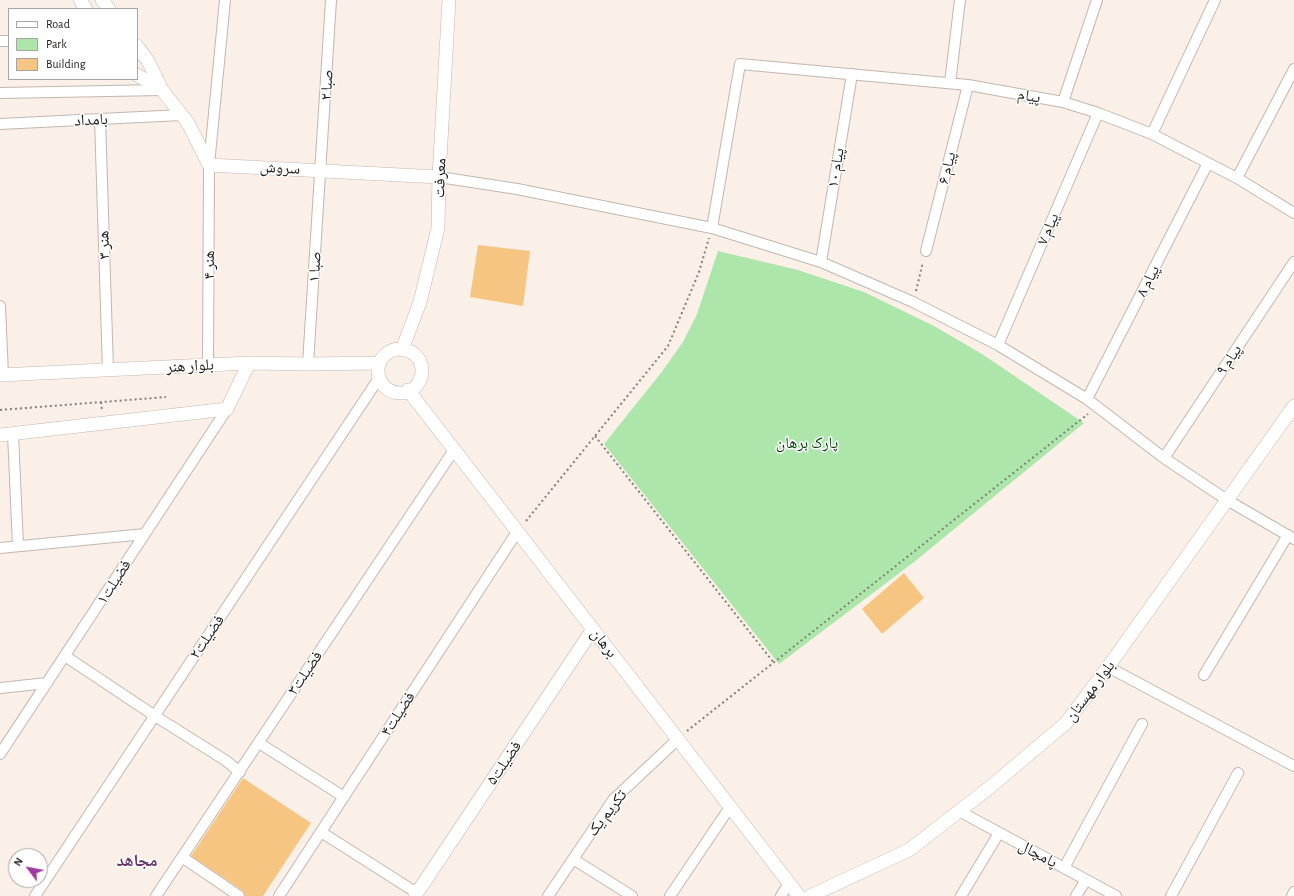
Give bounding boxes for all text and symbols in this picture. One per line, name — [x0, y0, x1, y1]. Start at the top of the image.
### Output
legend — [8, 8, 138, 80]
text: Road — [46, 18, 70, 30]
text: Park — [46, 38, 67, 50]
text: Building — [46, 58, 86, 70]
street label: صبا ۲ — [317, 69, 337, 101]
street label: پیام — [1016, 85, 1042, 107]
street label: بامداد — [74, 110, 108, 130]
street label: پیام ۱۰ — [823, 147, 849, 189]
street label: پیام ۶ — [934, 150, 960, 186]
street label: سروش — [259, 157, 301, 179]
street label: معرفت — [430, 158, 450, 198]
street label: پیام ۷ — [1033, 210, 1063, 248]
street label: هنر ۳ — [94, 230, 114, 260]
street label: هنر ۴ — [199, 250, 219, 280]
street label: صبا ۱ — [305, 251, 325, 283]
street label: پیام ۸ — [1132, 262, 1164, 300]
street label: پیام ۹ — [1212, 341, 1246, 379]
street label: بلوار هنر — [166, 355, 214, 377]
park label: پارک برهان — [776, 433, 838, 453]
street label: فضیلت۱ — [93, 556, 135, 608]
street label: فضیلت۲ — [185, 611, 229, 663]
street label: برهان — [586, 624, 622, 662]
street label: فضیلت۳ — [283, 647, 327, 699]
street label: بلوار مهستان — [1061, 657, 1119, 725]
street label: فضیلت۴ — [377, 688, 419, 740]
street label: فضیلت۵ — [482, 737, 526, 789]
street label: تکریم یک — [583, 786, 631, 840]
street label: پامچال — [1015, 836, 1061, 872]
north arrow — [8, 848, 48, 888]
district label: مجاهد — [116, 851, 158, 871]
text: N — [12, 856, 25, 868]

